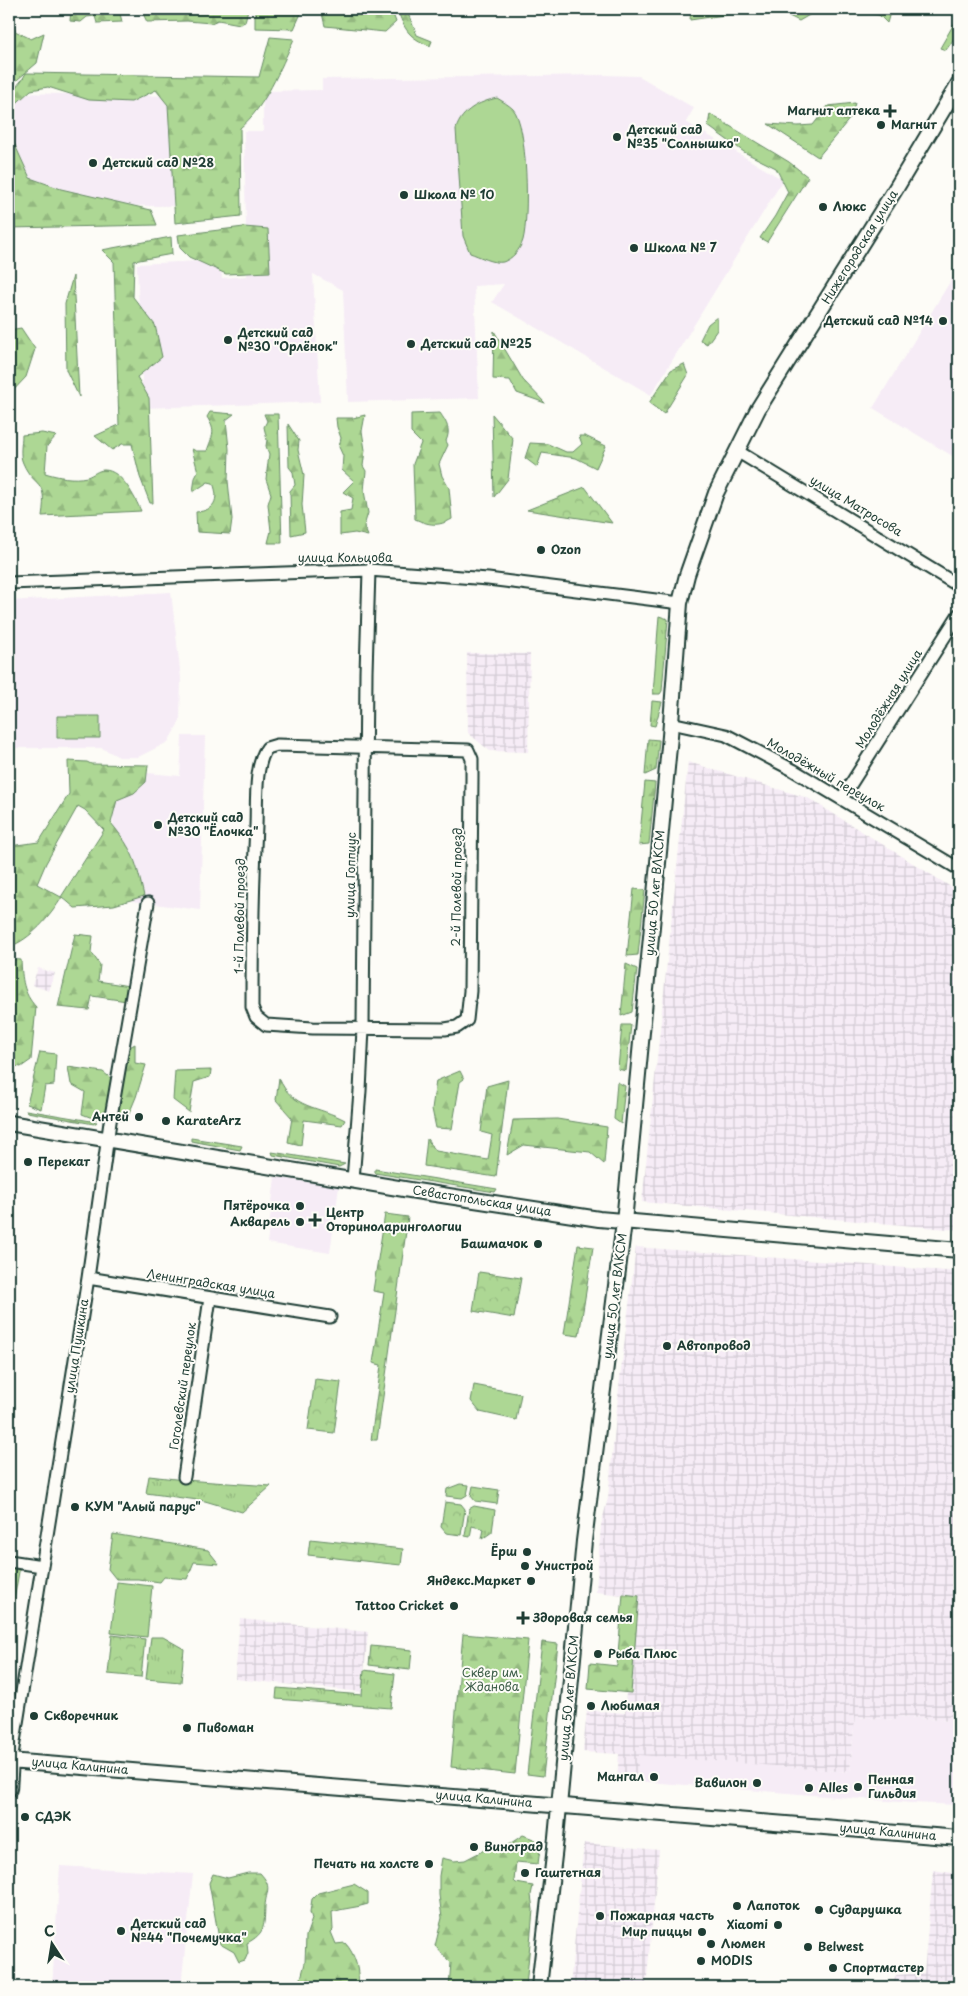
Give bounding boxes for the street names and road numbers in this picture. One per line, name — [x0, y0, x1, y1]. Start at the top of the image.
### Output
street label: Нижегородская улица — [817, 185, 902, 307]
street label: улица Матросова — [807, 470, 907, 540]
street label: улица Кольцова — [298, 548, 393, 566]
street label: Молодёжная улица — [850, 645, 926, 751]
street label: Молодёжный переулок — [764, 733, 890, 816]
street label: 2-й Полевой проезд — [446, 827, 466, 947]
street label: улица 50 лет ВЛКСМ — [640, 829, 668, 957]
street label: улица Гоппиус — [340, 832, 360, 918]
street label: 1-й Полевой проезд — [229, 858, 249, 974]
street label: Севастопольская улица — [411, 1180, 553, 1220]
street label: улица 50 лет ВЛКСМ — [597, 1232, 631, 1360]
street label: Ленинградская улица — [146, 1264, 277, 1302]
street label: улица Пушкина — [60, 1297, 92, 1394]
street label: Гоголевский переулок — [164, 1320, 200, 1451]
street label: улица 50 лет ВЛКСМ — [554, 1634, 582, 1762]
street label: улица Калинина — [31, 1752, 130, 1778]
street label: улица Калинина — [435, 1785, 534, 1811]
street label: улица Калинина — [839, 1818, 938, 1844]

